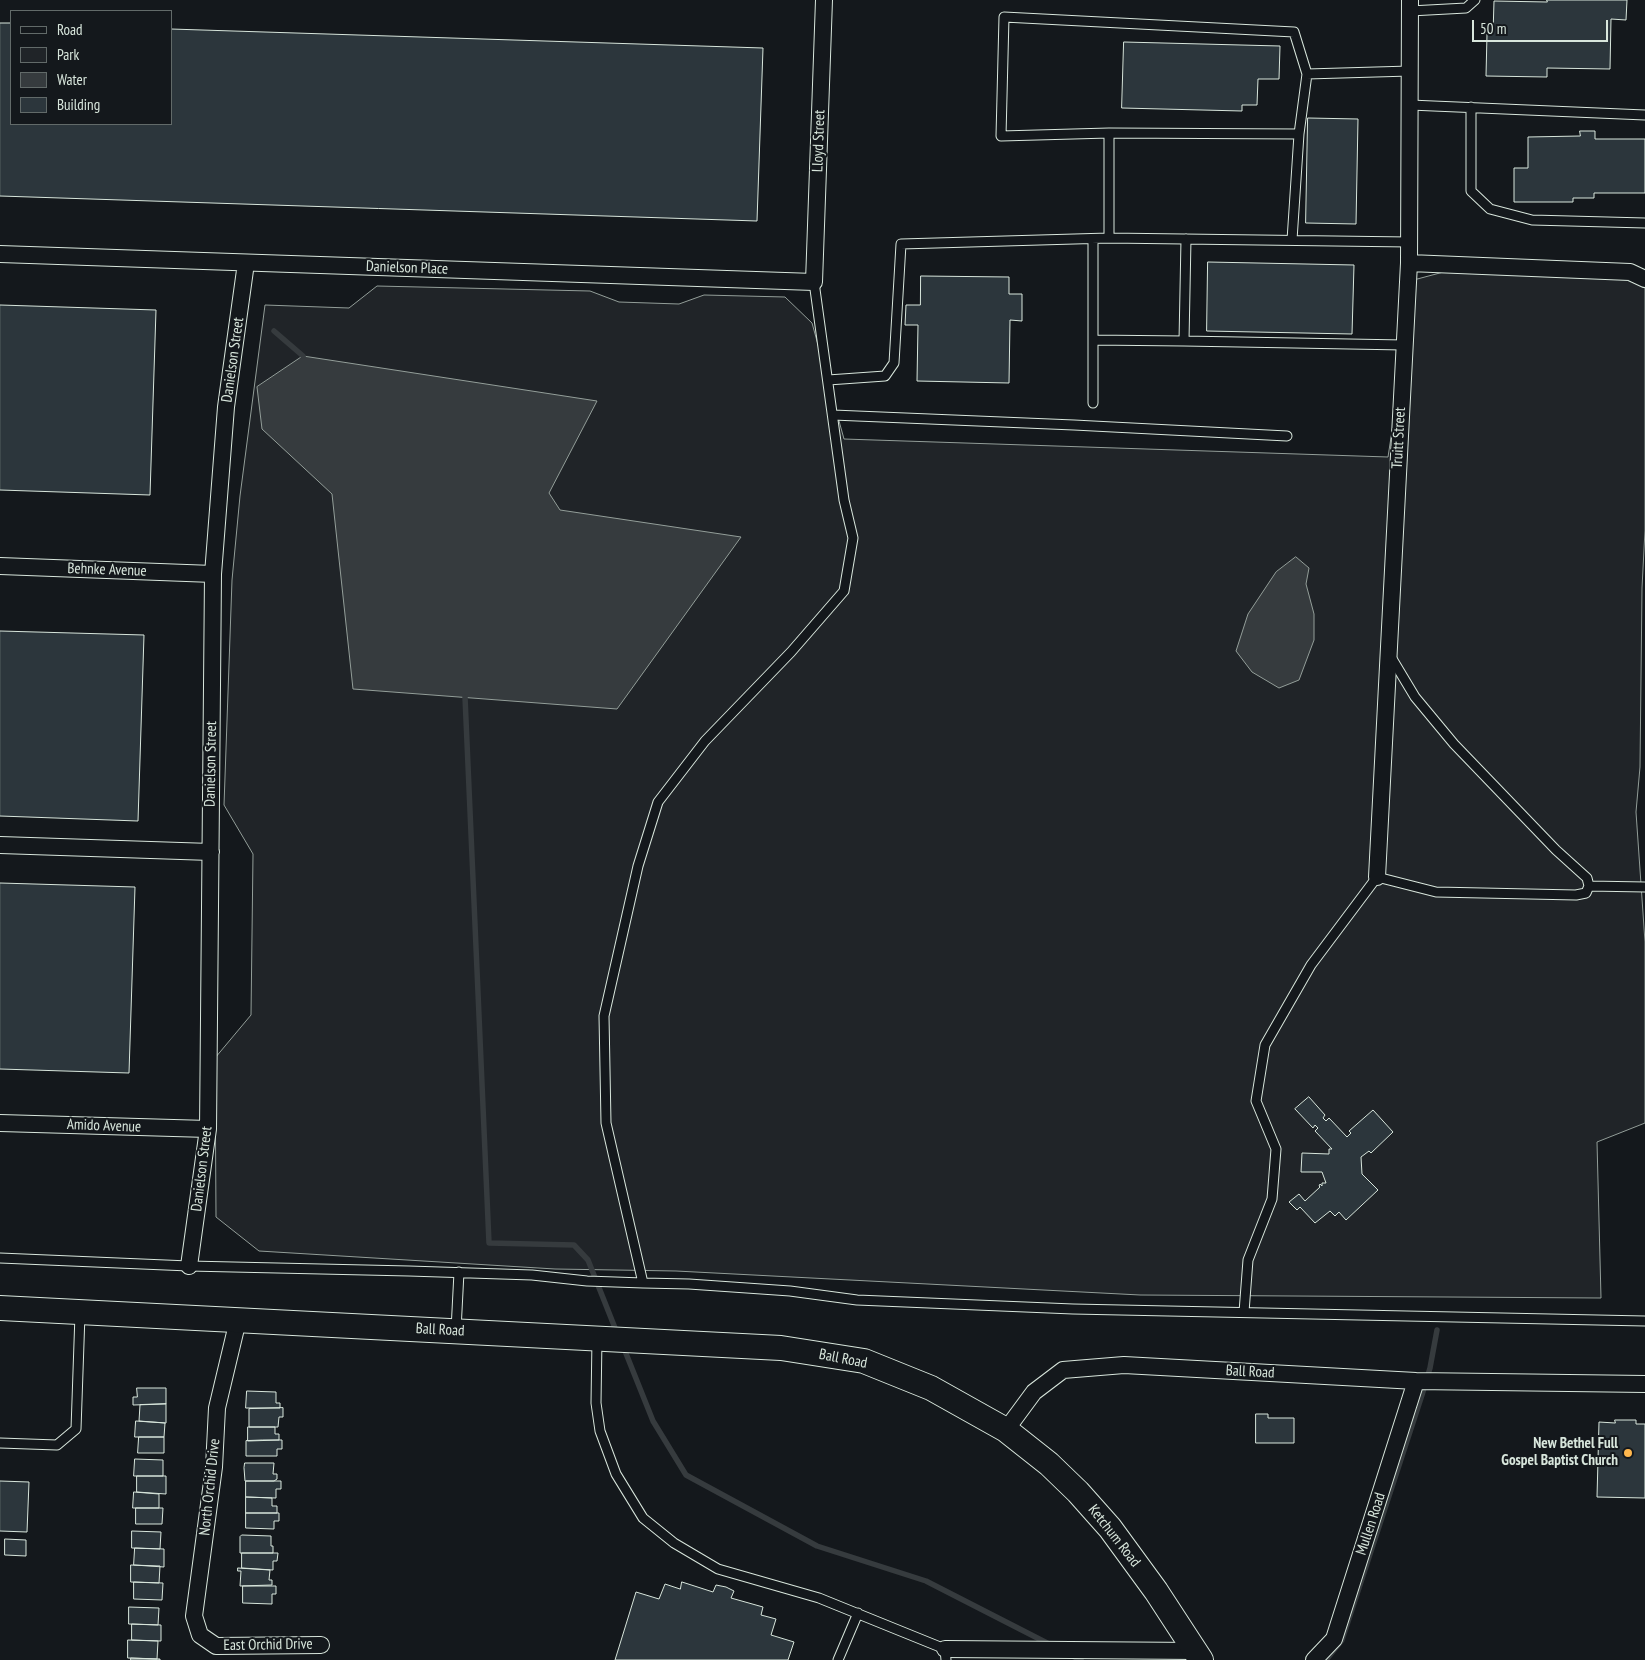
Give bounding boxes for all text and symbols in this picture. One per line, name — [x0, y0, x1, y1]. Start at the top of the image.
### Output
legend — [10, 10, 172, 125]
scale bar — [1475, 10, 1611, 42]
text: 50 m — [1480, 19, 1506, 38]
text: Road — [57, 20, 83, 39]
text: Park — [57, 45, 79, 64]
text: Water — [57, 70, 87, 89]
text: Building — [57, 95, 100, 114]
street label: Lloyd Street — [809, 109, 829, 173]
street label: Danielson Place — [366, 258, 448, 278]
street label: Danielson Street — [218, 316, 248, 404]
street label: Truitt Street — [1388, 407, 1410, 469]
street label: Behnke Avenue — [67, 560, 147, 580]
street label: Danielson Street — [201, 721, 221, 807]
street label: Amido Avenue — [67, 1116, 141, 1136]
street label: Danielson Street — [188, 1125, 216, 1213]
street label: Ball Road — [415, 1320, 465, 1340]
street label: Ball Road — [817, 1346, 869, 1372]
street label: Ball Road — [1225, 1362, 1275, 1382]
place label: New Bethel Full Gospel Baptist Church — [1501, 1435, 1618, 1470]
street label: North Orchid Drive — [196, 1438, 224, 1536]
marker: New Bethel Full Gospel Baptist Church — [1622, 1447, 1634, 1459]
street label: Mullen Road — [1352, 1490, 1390, 1558]
street label: Ketchum Road — [1084, 1501, 1144, 1571]
street label: East Orchid Drive — [223, 1635, 313, 1655]

